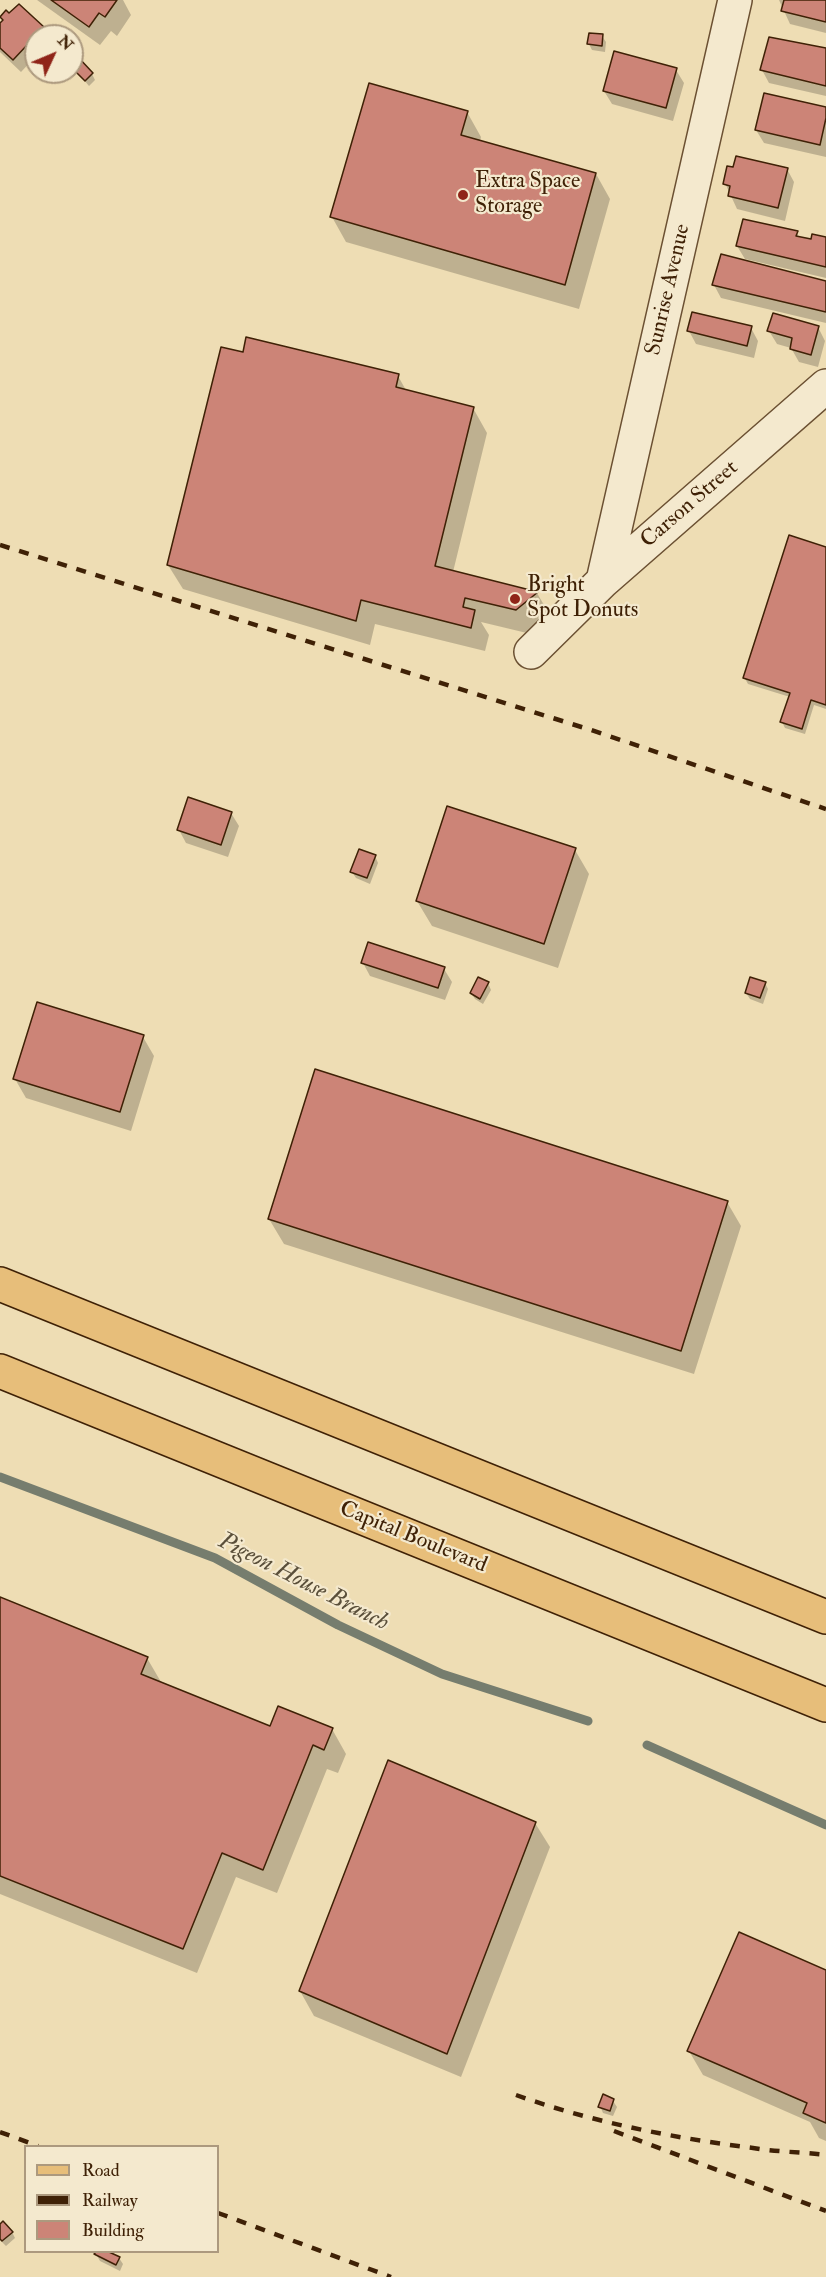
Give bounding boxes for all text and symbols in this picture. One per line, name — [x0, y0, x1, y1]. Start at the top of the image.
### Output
north arrow — [24, 24, 84, 84]
text: N — [53, 31, 78, 55]
place label: Extra Space Storage — [475, 169, 580, 220]
marker: Extra Space Storage — [456, 188, 470, 202]
street label: Sunrise Avenue — [641, 222, 697, 358]
street label: Carson Street — [636, 456, 744, 554]
place label: Bright Spot Donuts — [527, 573, 638, 624]
marker: Bright Spot Donuts — [508, 592, 522, 606]
street label: Capital Boulevard — [335, 1496, 491, 1580]
water label: Pigeon House Branch — [213, 1528, 393, 1638]
legend — [24, 2145, 219, 2253]
text: Road — [82, 2159, 120, 2182]
text: Railway — [82, 2189, 138, 2212]
text: Building — [82, 2219, 144, 2242]

